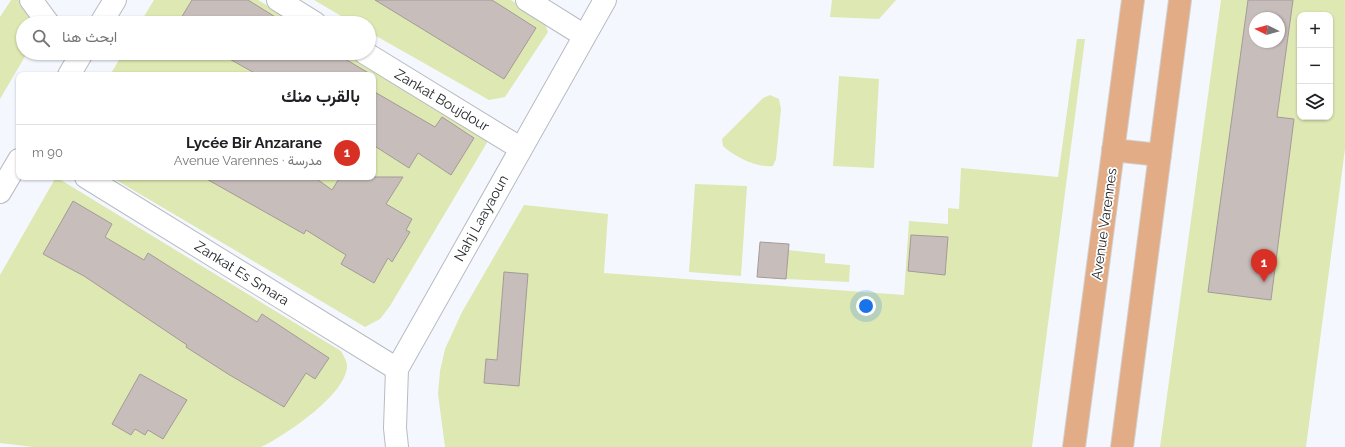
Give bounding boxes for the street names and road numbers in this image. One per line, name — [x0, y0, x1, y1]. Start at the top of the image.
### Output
street label: Zankat Boujdour — [392, 66, 492, 135]
street label: Avenue Varennes — [1088, 167, 1120, 281]
street label: Nahj Laayaoun — [451, 172, 511, 264]
street label: Zankat Es Smara — [192, 238, 292, 308]

